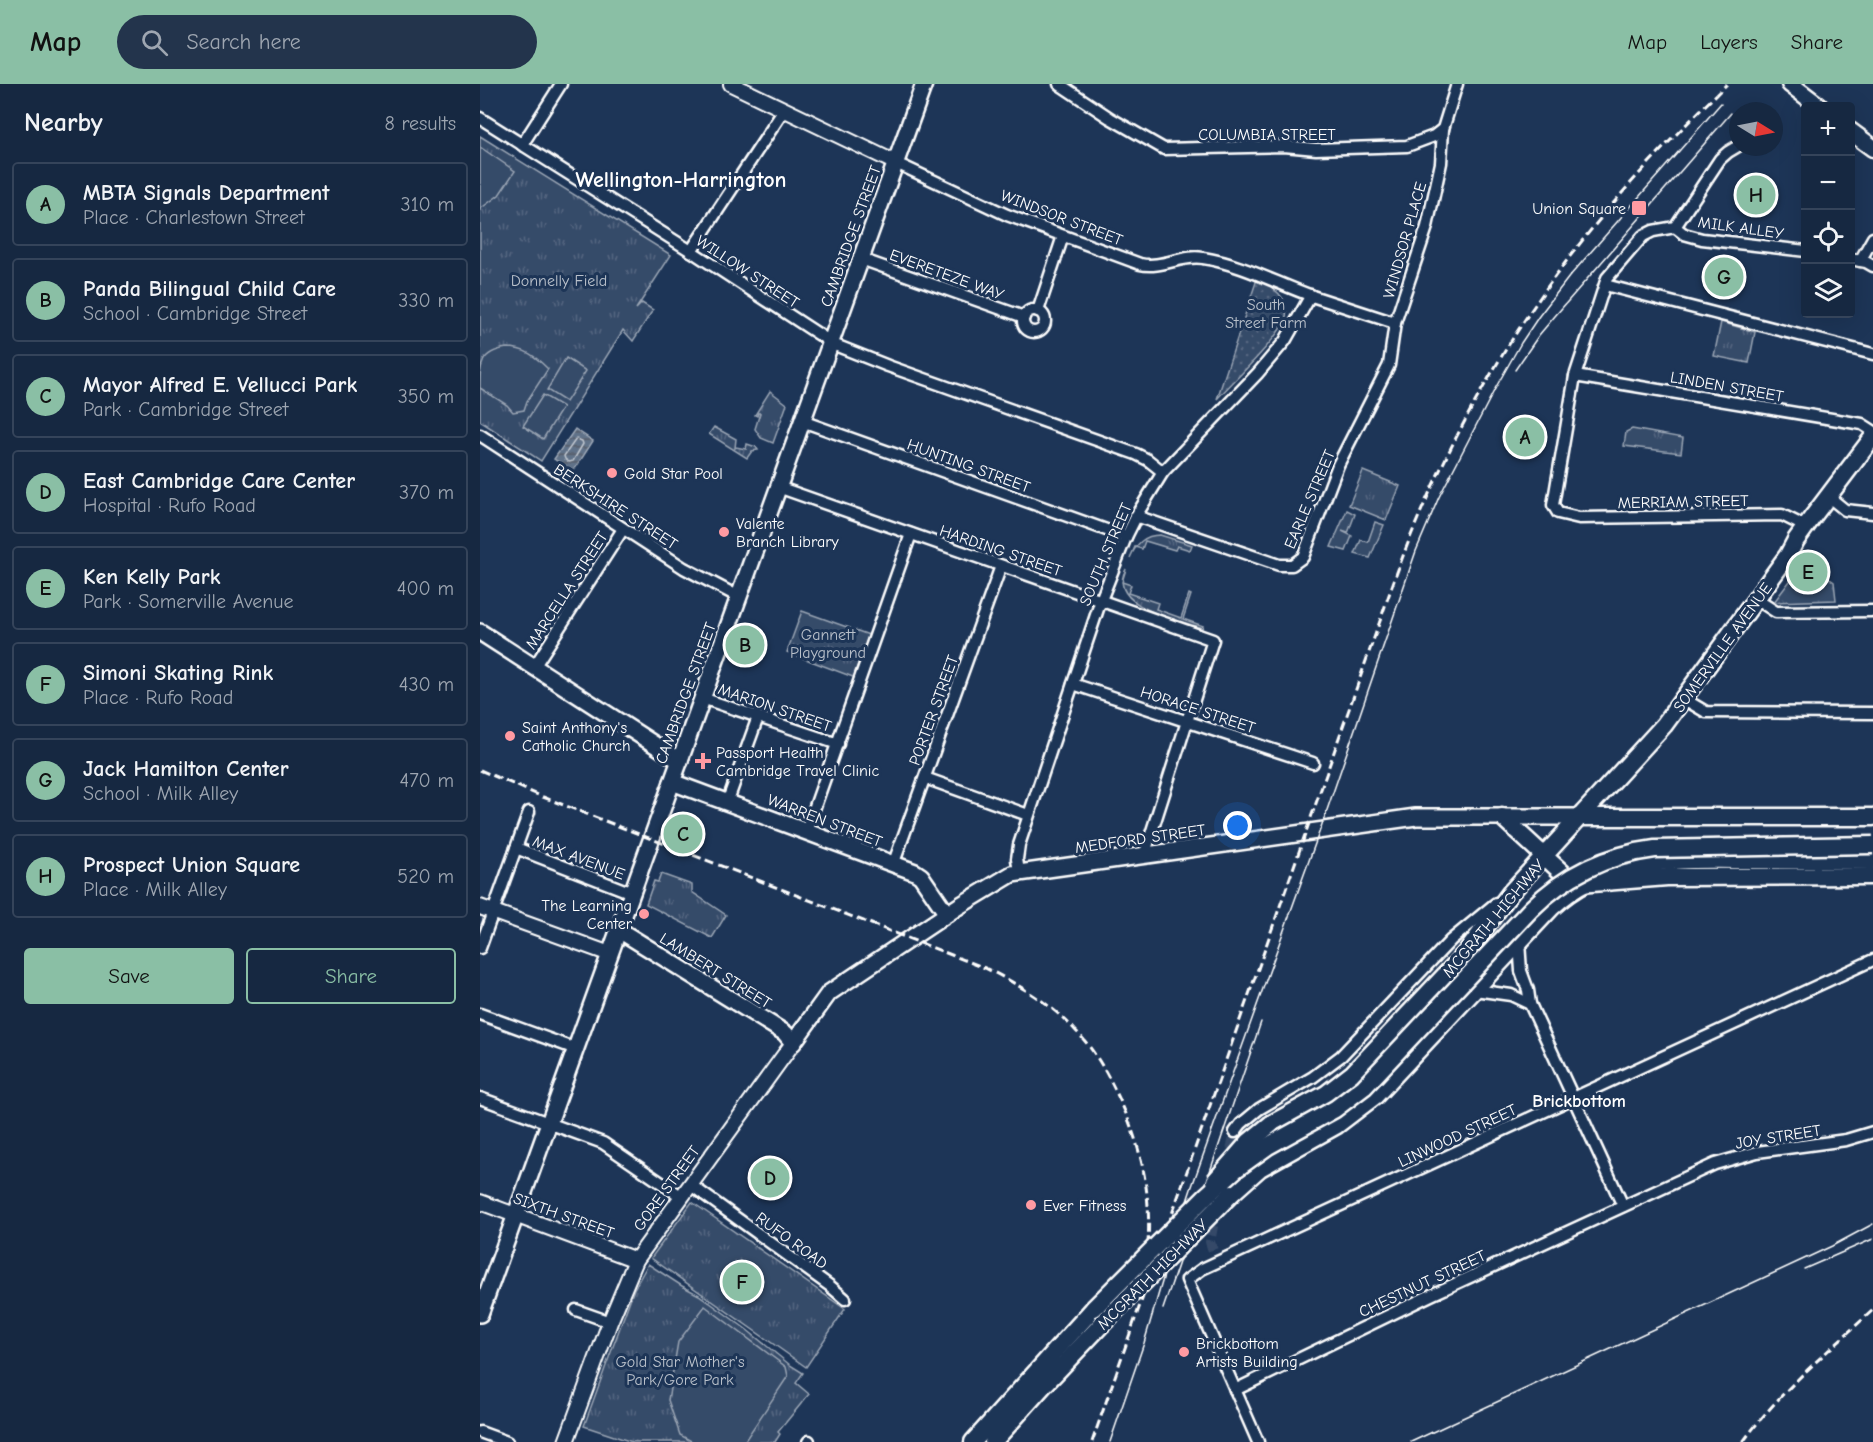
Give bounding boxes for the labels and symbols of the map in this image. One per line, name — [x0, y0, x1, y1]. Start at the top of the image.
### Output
north arrow — [1729, 102, 1783, 156]
street label: COLUMBIA STREET — [1198, 126, 1336, 144]
street label: CAMBRIDGE STREET — [817, 163, 885, 309]
district label: Wellington-Harrington — [575, 167, 787, 193]
pin: H — [1736, 172, 1776, 218]
street label: WINDSOR PLACE — [1380, 180, 1430, 301]
street label: WINDSOR STREET — [998, 186, 1126, 250]
marker: Union Square — [1630, 199, 1648, 217]
place label: Union Square — [1532, 200, 1626, 218]
street label: MILK ALLEY — [1697, 213, 1785, 243]
street label: WILLOW STREET — [693, 232, 803, 312]
street label: EVERETEZE WAY — [887, 246, 1007, 304]
pin: G — [1704, 254, 1744, 300]
park label: Donnelly Field — [511, 272, 607, 290]
park label: South Street Farm — [1225, 296, 1307, 332]
street label: LINDEN STREET — [1669, 368, 1786, 406]
pin: A — [1506, 414, 1544, 460]
street label: HUNTING STREET — [905, 435, 1033, 497]
street label: EARLE STREET — [1281, 447, 1339, 552]
street label: BERKSHIRE STREET — [550, 460, 681, 554]
place label: Gold Star Pool — [624, 465, 723, 483]
marker: Gold Star Pool — [605, 466, 619, 480]
street label: MERRIAM STREET — [1617, 492, 1749, 512]
street label: SOUTH STREET — [1076, 500, 1136, 608]
place label: Valente Branch Library — [736, 515, 840, 551]
street label: HARDING STREET — [937, 522, 1065, 580]
marker: Valente Branch Library — [717, 525, 731, 539]
street label: MARCELLA STREET — [522, 528, 612, 653]
pin: E — [1788, 550, 1828, 594]
street label: SOMERVILLE AVENUE — [1670, 579, 1776, 716]
street label: CAMBRIDGE STREET — [652, 620, 720, 766]
pin: B — [726, 622, 764, 668]
park label: Gannett Playground — [790, 626, 866, 662]
street label: PORTER STREET — [906, 652, 962, 768]
street label: MARION STREET — [716, 680, 834, 736]
street label: HORACE STREET — [1138, 683, 1258, 737]
place label: Saint Anthony's Catholic Church — [522, 719, 631, 755]
marker: Saint Anthony's Catholic Church — [503, 729, 517, 743]
place label: Passport Health Cambridge Travel Clinic — [716, 744, 880, 780]
marker: Passport Health Cambridge Travel Clinic — [694, 752, 712, 770]
street label: WARREN STREET — [765, 791, 885, 851]
your location — [1223, 811, 1252, 840]
pin: C — [664, 812, 702, 856]
street label: MEDFORD STREET — [1074, 821, 1207, 857]
street label: MAX AVENUE — [530, 832, 628, 884]
street label: MCGRATH HIGHWAY — [1439, 855, 1549, 981]
place label: The Learning Center — [542, 897, 633, 933]
marker: The Learning Center — [637, 907, 651, 921]
street label: LAMBERT STREET — [656, 929, 775, 1013]
district label: Brickbottom — [1532, 1091, 1626, 1112]
street label: LINWOOD STREET — [1395, 1100, 1520, 1171]
street label: JOY STREET — [1734, 1121, 1823, 1153]
street label: GORE STREET — [630, 1142, 704, 1235]
pin: D — [750, 1156, 790, 1200]
street label: SIXTH STREET — [511, 1189, 617, 1243]
place label: Ever Fitness — [1043, 1197, 1127, 1215]
marker: Ever Fitness — [1024, 1198, 1038, 1212]
street label: RUFO ROAD — [752, 1209, 831, 1273]
street label: MCGRATH HIGHWAY — [1094, 1215, 1212, 1334]
street label: CHESTNUT STREET — [1356, 1246, 1489, 1321]
pin: F — [722, 1260, 762, 1304]
place label: Brickbottom Artists Building — [1196, 1335, 1298, 1371]
marker: Brickbottom Artists Building — [1177, 1345, 1191, 1359]
park label: Gold Star Mother's Park/Gore Park — [615, 1353, 745, 1389]

